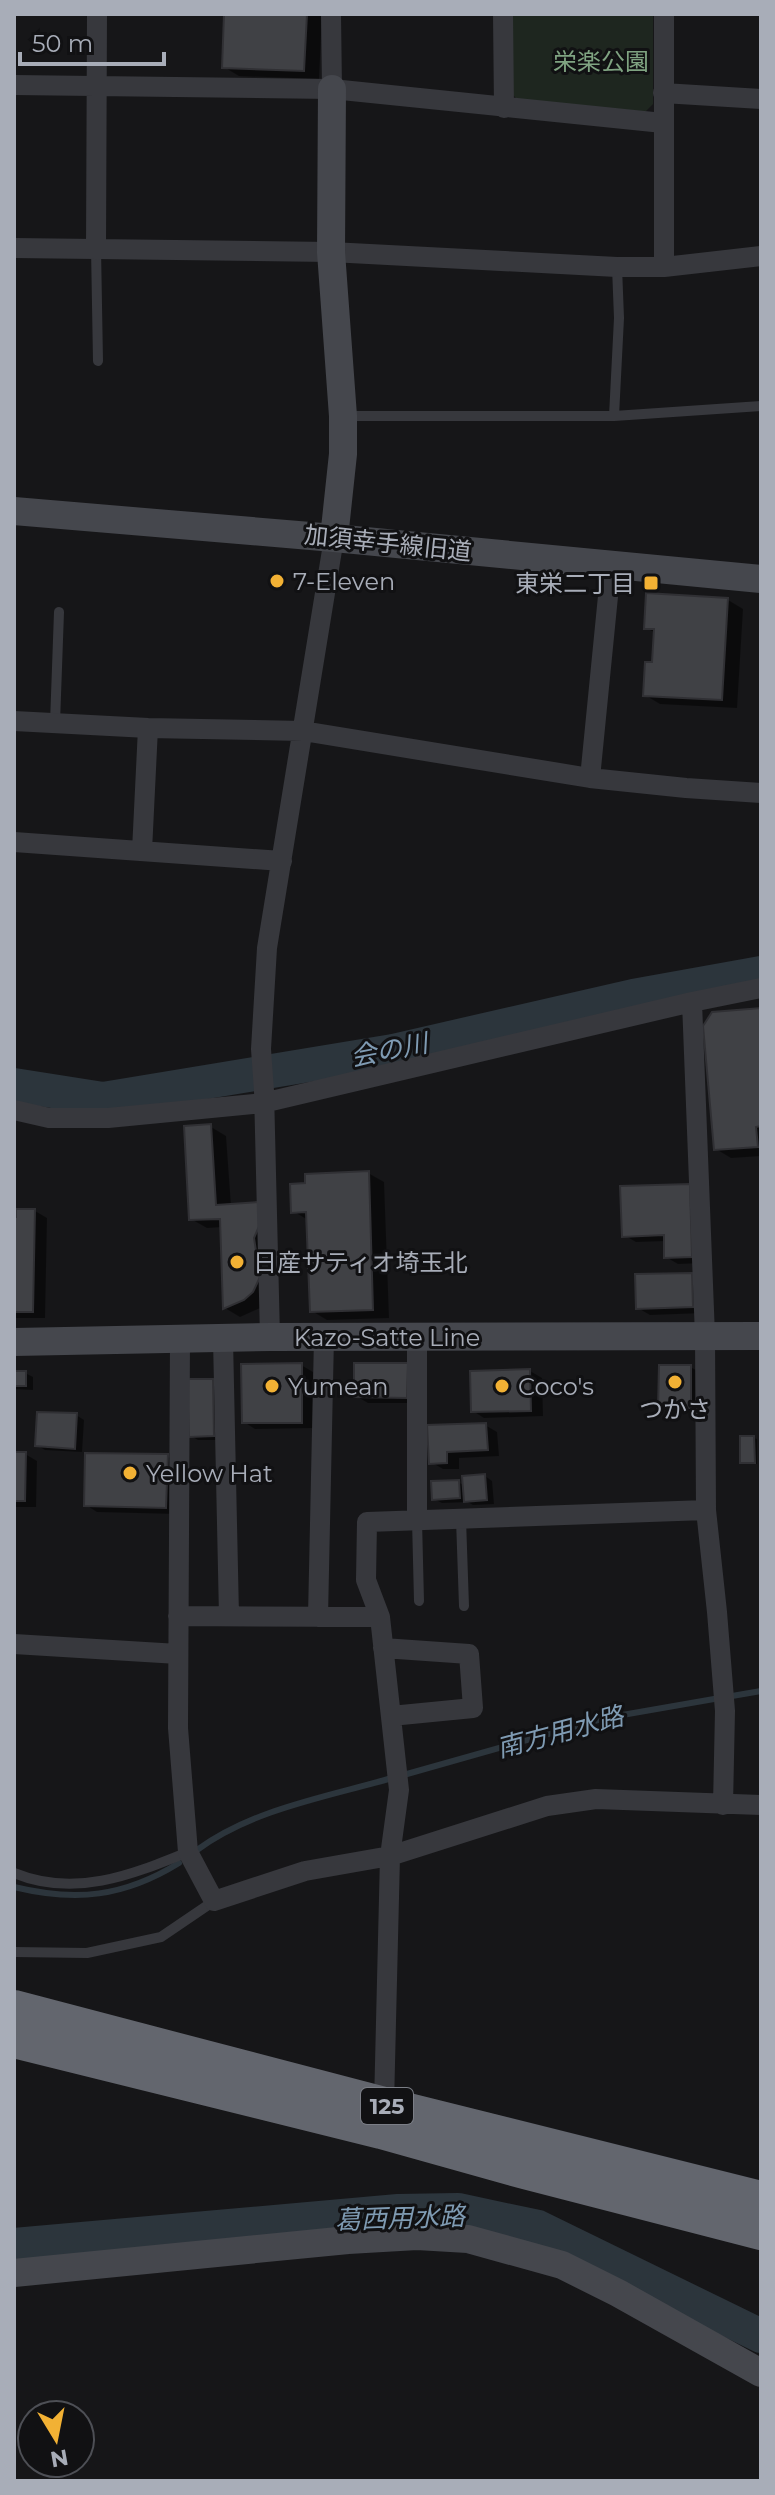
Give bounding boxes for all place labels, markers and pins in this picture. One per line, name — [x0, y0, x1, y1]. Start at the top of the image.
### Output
place label: 7-Eleven — [293, 567, 395, 596]
place label: 東栄二丁目 — [515, 569, 635, 598]
marker: 7-Eleven — [268, 572, 286, 590]
marker: 東栄二丁目 — [642, 574, 660, 592]
place label: 日産サティオ埼玉北 — [253, 1248, 468, 1277]
marker: 日産サティオ埼玉北 — [228, 1253, 246, 1271]
place label: Yumean — [288, 1372, 389, 1401]
place label: Coco's — [518, 1372, 594, 1401]
marker: つかさ — [666, 1373, 684, 1391]
marker: Yumean — [263, 1377, 281, 1395]
marker: Coco's — [493, 1377, 511, 1395]
place label: つかさ — [639, 1395, 711, 1424]
place label: Yellow Hat — [146, 1459, 273, 1488]
marker: Yellow Hat — [121, 1464, 139, 1482]

